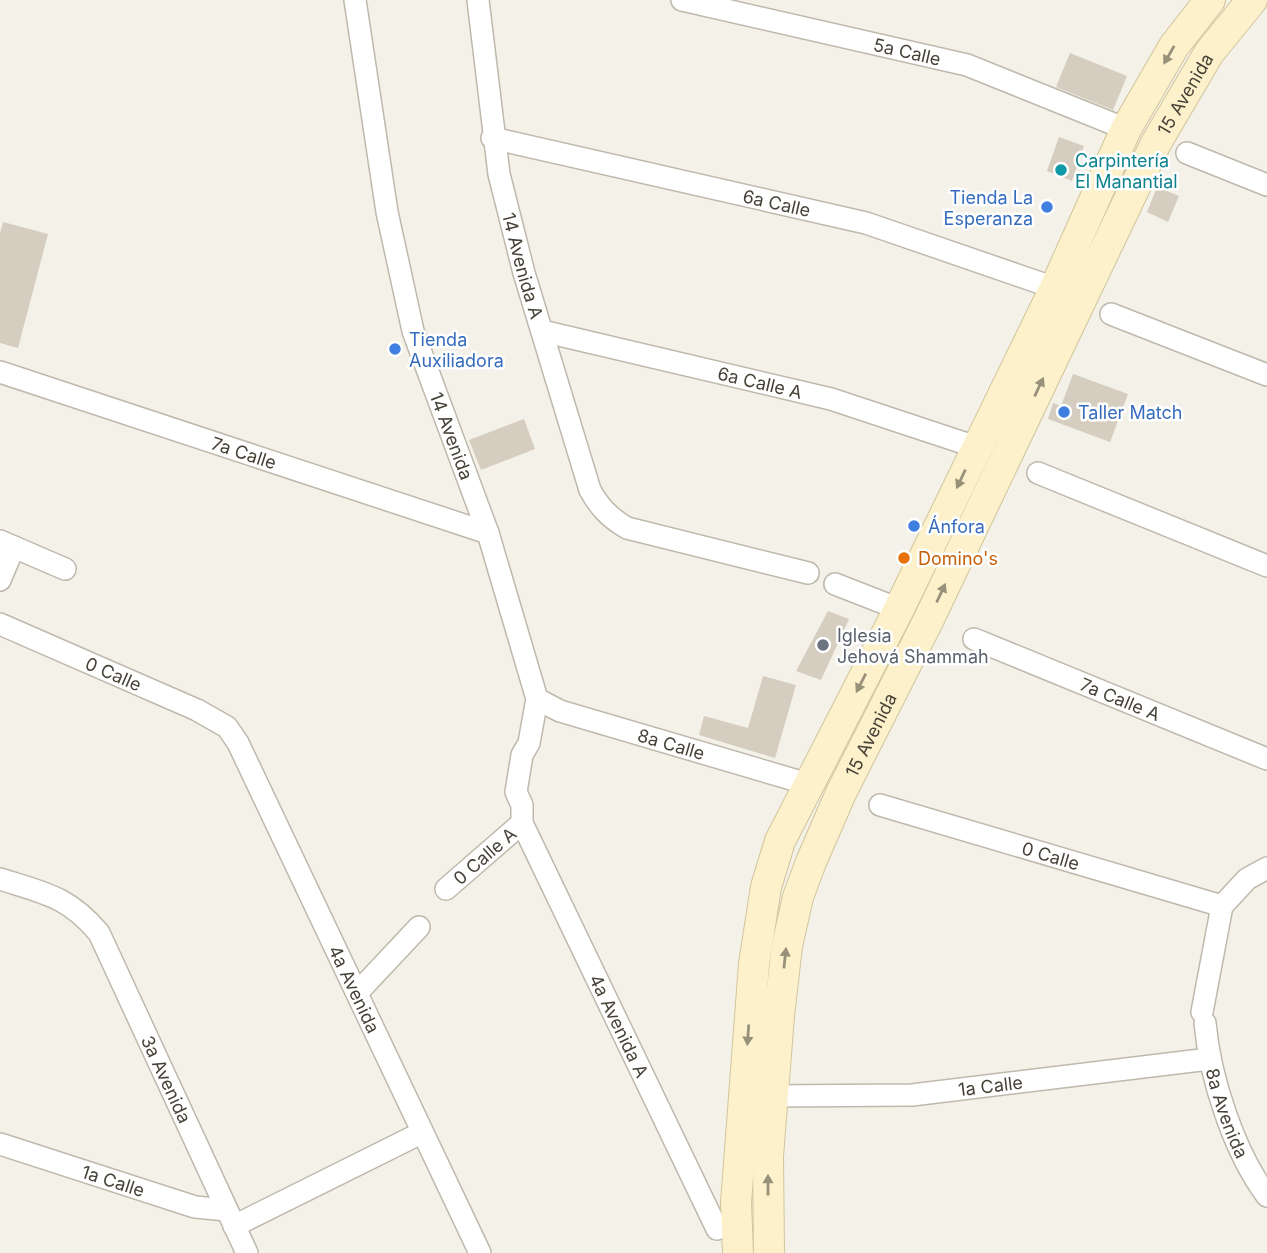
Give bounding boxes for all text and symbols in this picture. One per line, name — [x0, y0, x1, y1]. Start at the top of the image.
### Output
street label: 5a Calle — [871, 34, 943, 69]
one-way arrow — [1163, 45, 1175, 64]
street label: 15 Avenida — [1153, 49, 1217, 138]
place label: Carpintería El Manantial — [1075, 150, 1178, 192]
marker: Carpintería El Manantial — [1053, 162, 1069, 178]
street label: 6a Calle — [741, 185, 813, 221]
place label: Tienda La Esperanza — [944, 187, 1033, 229]
marker: Tienda La Esperanza — [1039, 199, 1055, 215]
street label: 14 Avenida A — [499, 210, 548, 321]
place label: Tienda Auxiliadora — [409, 329, 504, 371]
marker: Tienda Auxiliadora — [387, 341, 403, 357]
street label: 6a Calle A — [716, 362, 804, 402]
one-way arrow — [1033, 377, 1045, 397]
street label: 14 Avenida — [426, 389, 478, 482]
place label: Taller Match — [1078, 402, 1182, 423]
marker: Taller Match — [1056, 404, 1072, 420]
street label: 7a Calle — [209, 432, 279, 473]
one-way arrow — [955, 468, 966, 489]
place label: Ánfora — [928, 515, 985, 537]
marker: Ánfora — [906, 518, 922, 534]
place label: Domino's — [918, 548, 998, 569]
marker: Domino's — [896, 550, 912, 566]
one-way arrow — [936, 583, 947, 603]
place label: Iglesia Jehová Shammah — [837, 625, 989, 667]
marker: Iglesia Jehová Shammah — [815, 637, 831, 653]
street label: 0 Calle — [82, 652, 145, 695]
one-way arrow — [855, 673, 866, 693]
street label: 7a Calle A — [1077, 673, 1163, 725]
street label: 15 Avenida — [841, 689, 900, 780]
street label: 8a Calle — [635, 724, 707, 764]
street label: 0 Calle A — [449, 823, 520, 889]
street label: 0 Calle — [1019, 837, 1082, 874]
street label: 4a Avenida — [325, 942, 384, 1036]
one-way arrow — [780, 947, 791, 969]
street label: 4a Avenida A — [586, 971, 653, 1081]
one-way arrow — [743, 1024, 754, 1046]
street label: 3a Avenida — [137, 1032, 196, 1126]
street label: 8a Avenida — [1202, 1066, 1253, 1161]
street label: 1a Calle — [957, 1071, 1024, 1100]
street label: 1a Calle — [79, 1161, 147, 1201]
one-way arrow — [762, 1174, 774, 1196]

